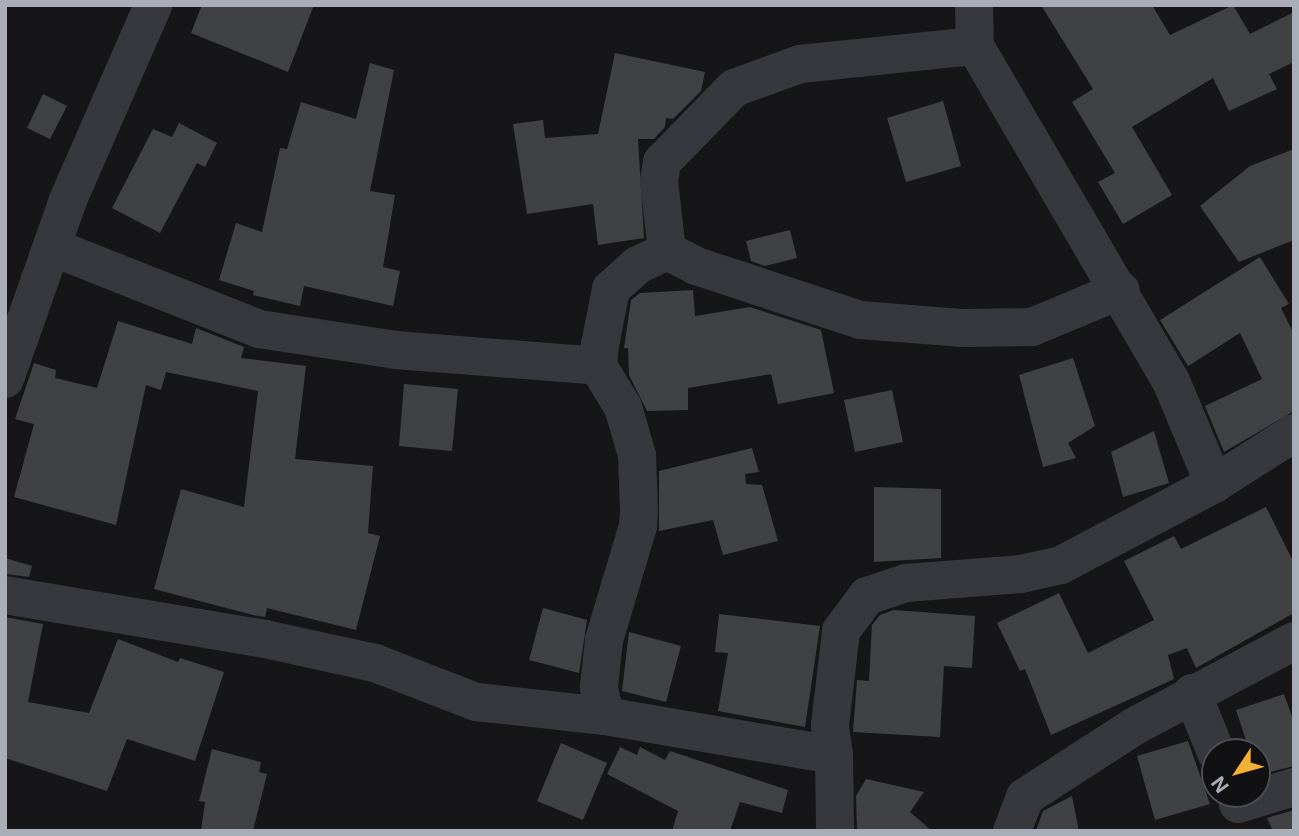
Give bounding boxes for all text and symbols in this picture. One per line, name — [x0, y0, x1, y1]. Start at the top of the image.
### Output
north arrow — [1201, 738, 1271, 808]
text: N — [1207, 772, 1234, 797]

